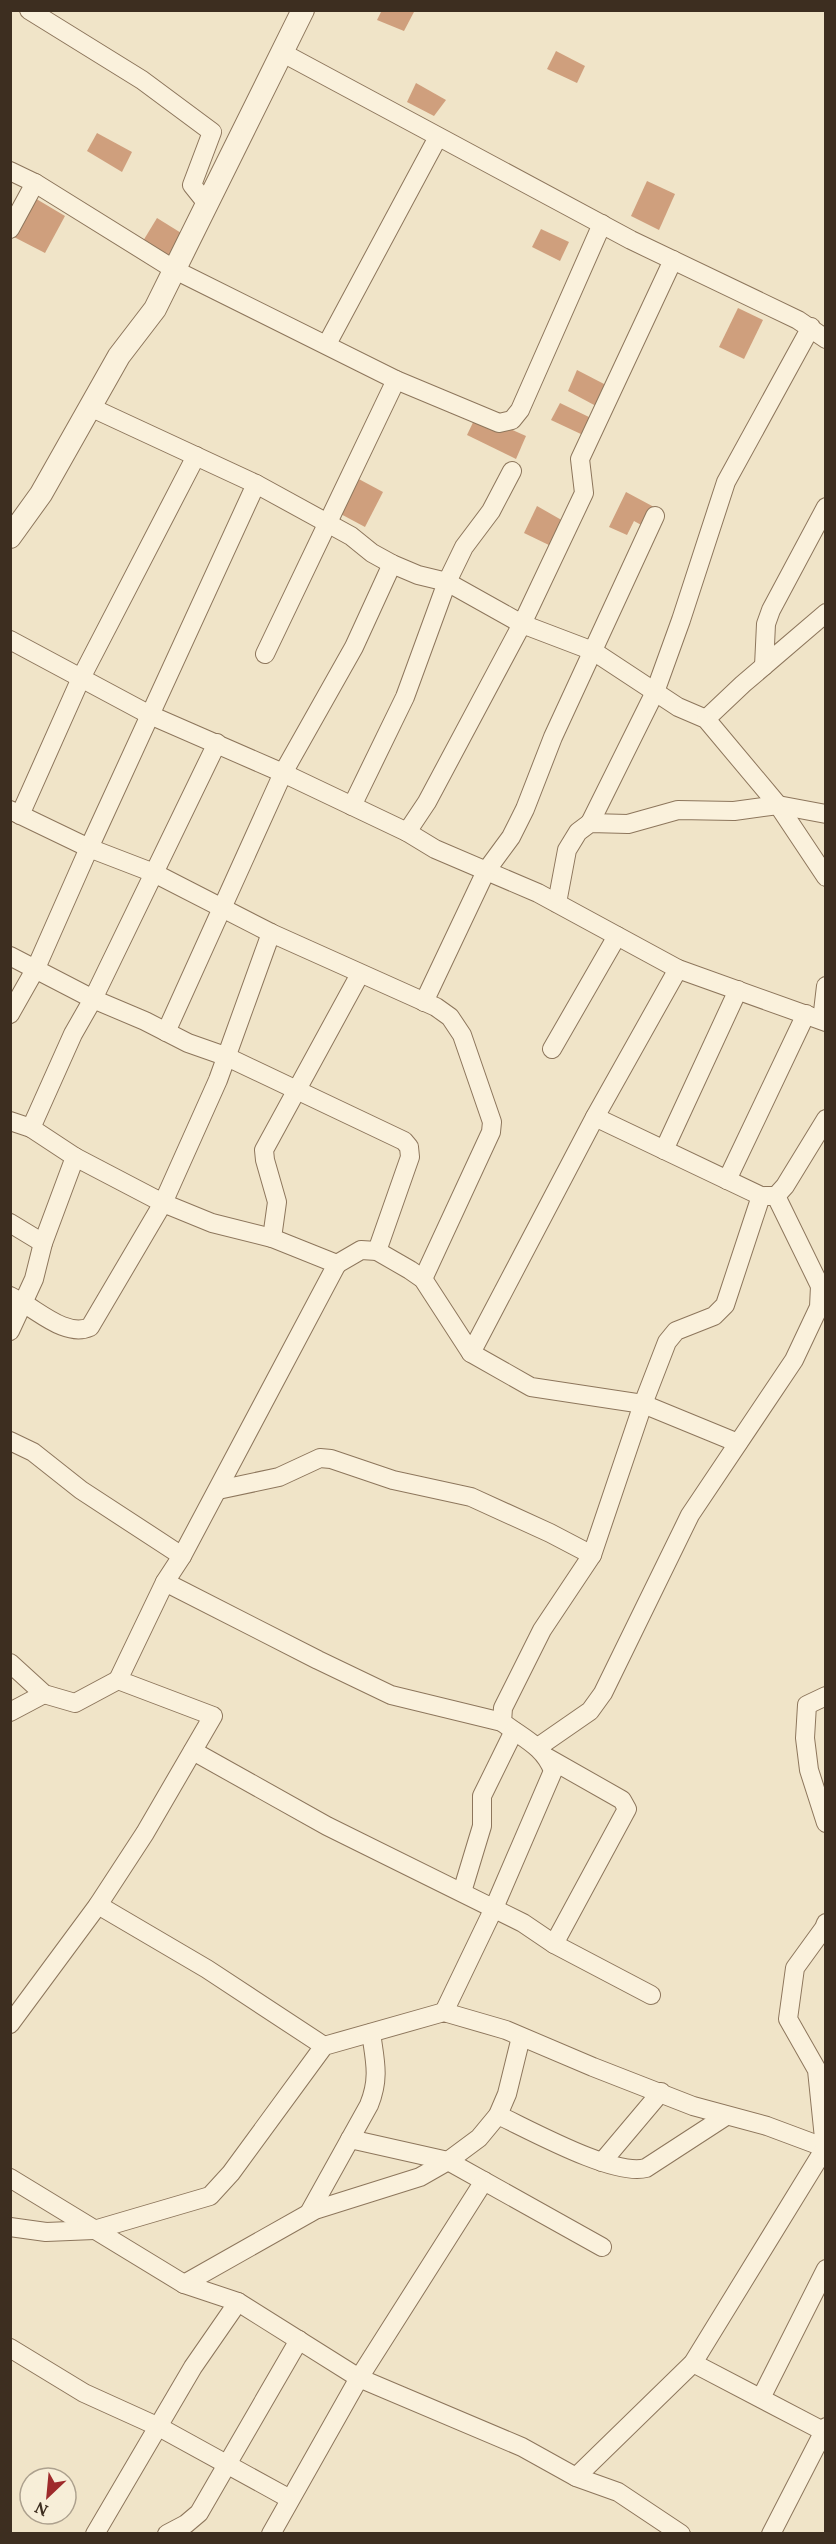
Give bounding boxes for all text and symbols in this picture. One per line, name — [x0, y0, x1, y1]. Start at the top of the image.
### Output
north arrow — [18, 2466, 78, 2526]
text: N — [31, 2498, 51, 2521]

